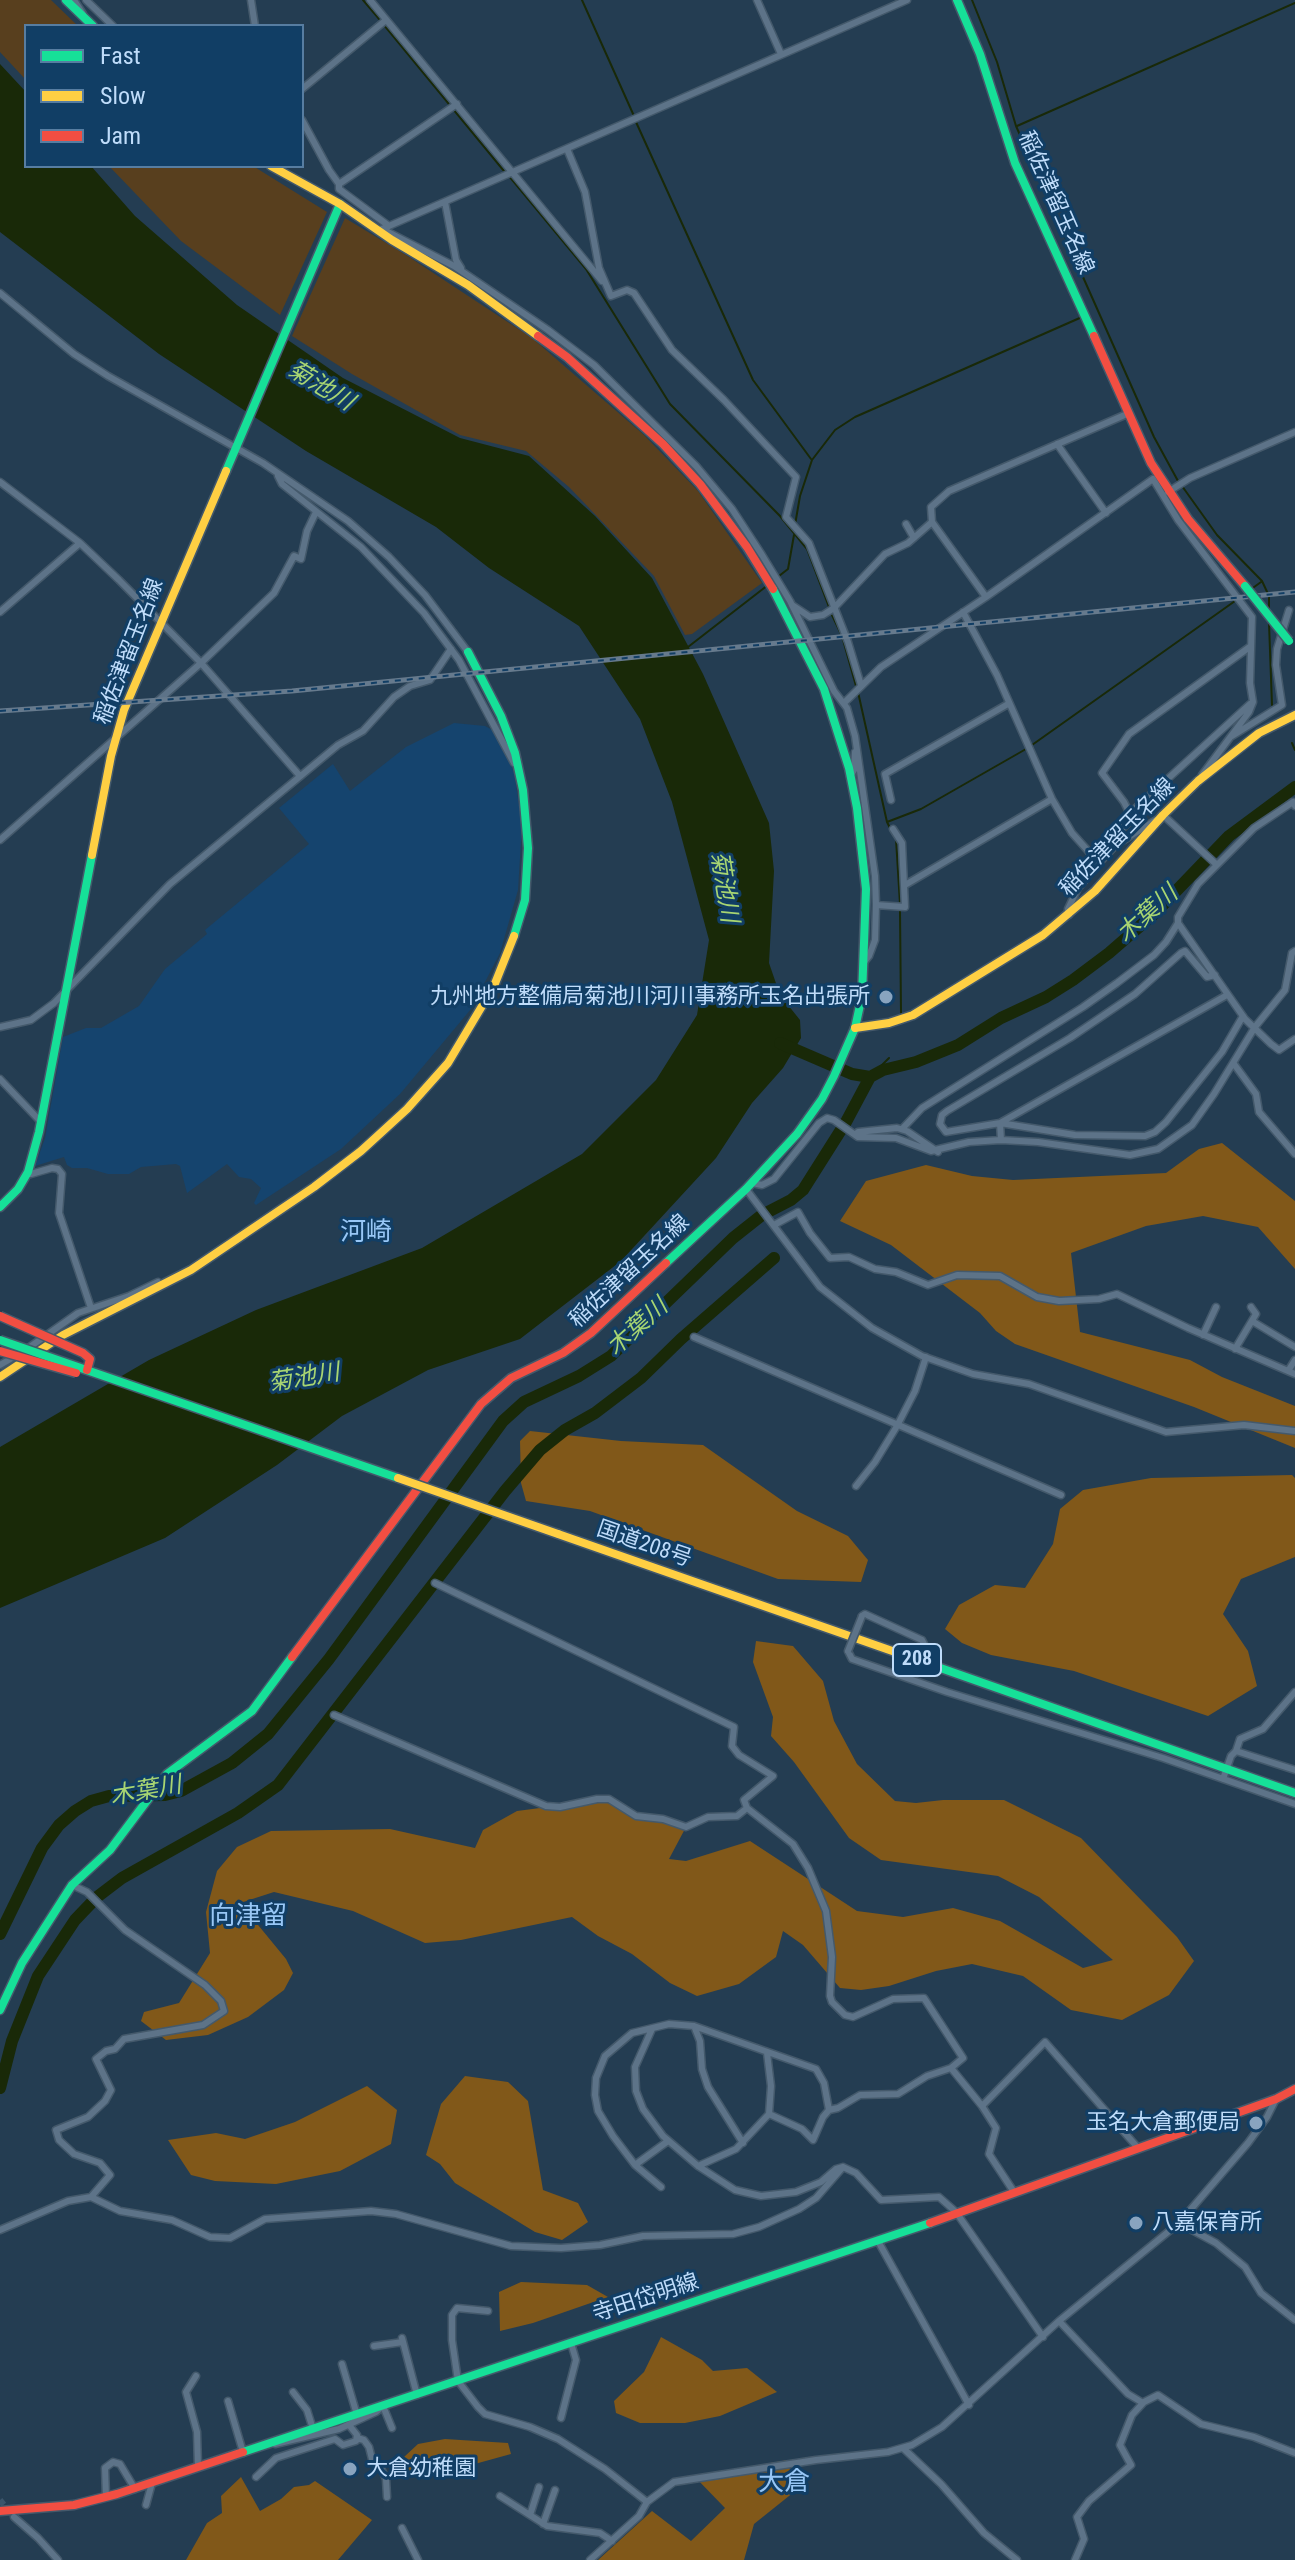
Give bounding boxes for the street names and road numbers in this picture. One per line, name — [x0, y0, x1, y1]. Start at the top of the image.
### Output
street label: 稲佐津留玉名線 — [1012, 127, 1098, 279]
street label: 稲佐津留玉名線 — [90, 575, 170, 729]
street label: 稲佐津留玉名線 — [1055, 773, 1181, 903]
street label: 稲佐津留玉名線 — [565, 1210, 695, 1334]
street label: 国道208号 — [593, 1516, 695, 1574]
road number: 208 — [893, 1644, 941, 1676]
street label: 寺田岱明線 — [590, 2269, 702, 2329]

